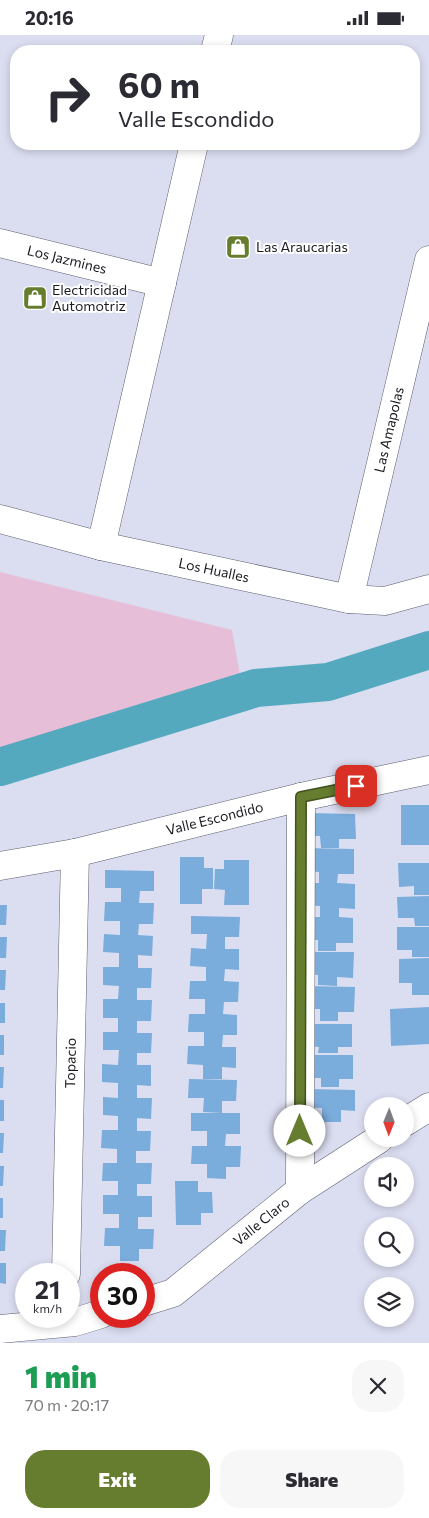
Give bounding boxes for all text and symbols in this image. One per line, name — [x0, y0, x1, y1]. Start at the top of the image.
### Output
text: 20:16 — [25, 6, 74, 29]
text: 60 m — [118, 62, 200, 105]
icon: right — [35, 65, 100, 130]
text: Valle Escondido — [118, 105, 274, 132]
shop icon: Las Araucarias — [225, 234, 251, 260]
place label: Las Araucarias — [256, 238, 348, 255]
street label: Los Jazmines — [26, 241, 109, 277]
place label: Electricidad Automotriz — [52, 281, 127, 314]
shop icon: Electricidad Automotriz — [22, 285, 48, 311]
street label: Las Amapolas — [370, 385, 407, 474]
street label: Los Hualles — [177, 554, 251, 585]
pin — [335, 765, 377, 807]
icon: arrive — [342, 772, 370, 800]
street label: Valle Escondido — [164, 798, 265, 838]
street label: Topacio — [61, 1037, 79, 1089]
north arrow — [364, 1097, 414, 1147]
map controls — [364, 1097, 414, 1327]
position arrow — [273, 1104, 325, 1156]
button: sound — [364, 1157, 414, 1207]
street label: Valle Claro — [229, 1193, 293, 1249]
button: search — [364, 1217, 414, 1267]
speed limit sign: 30 — [90, 1263, 155, 1328]
text: 21 — [35, 1274, 60, 1304]
button: layers — [364, 1277, 414, 1327]
text: km/h — [33, 1301, 62, 1315]
text: 1 min — [25, 1357, 97, 1394]
button: close — [352, 1360, 404, 1412]
text: 70 m · 20:17 — [25, 1395, 109, 1414]
button: Exit — [25, 1450, 210, 1508]
button: Share — [220, 1450, 404, 1508]

